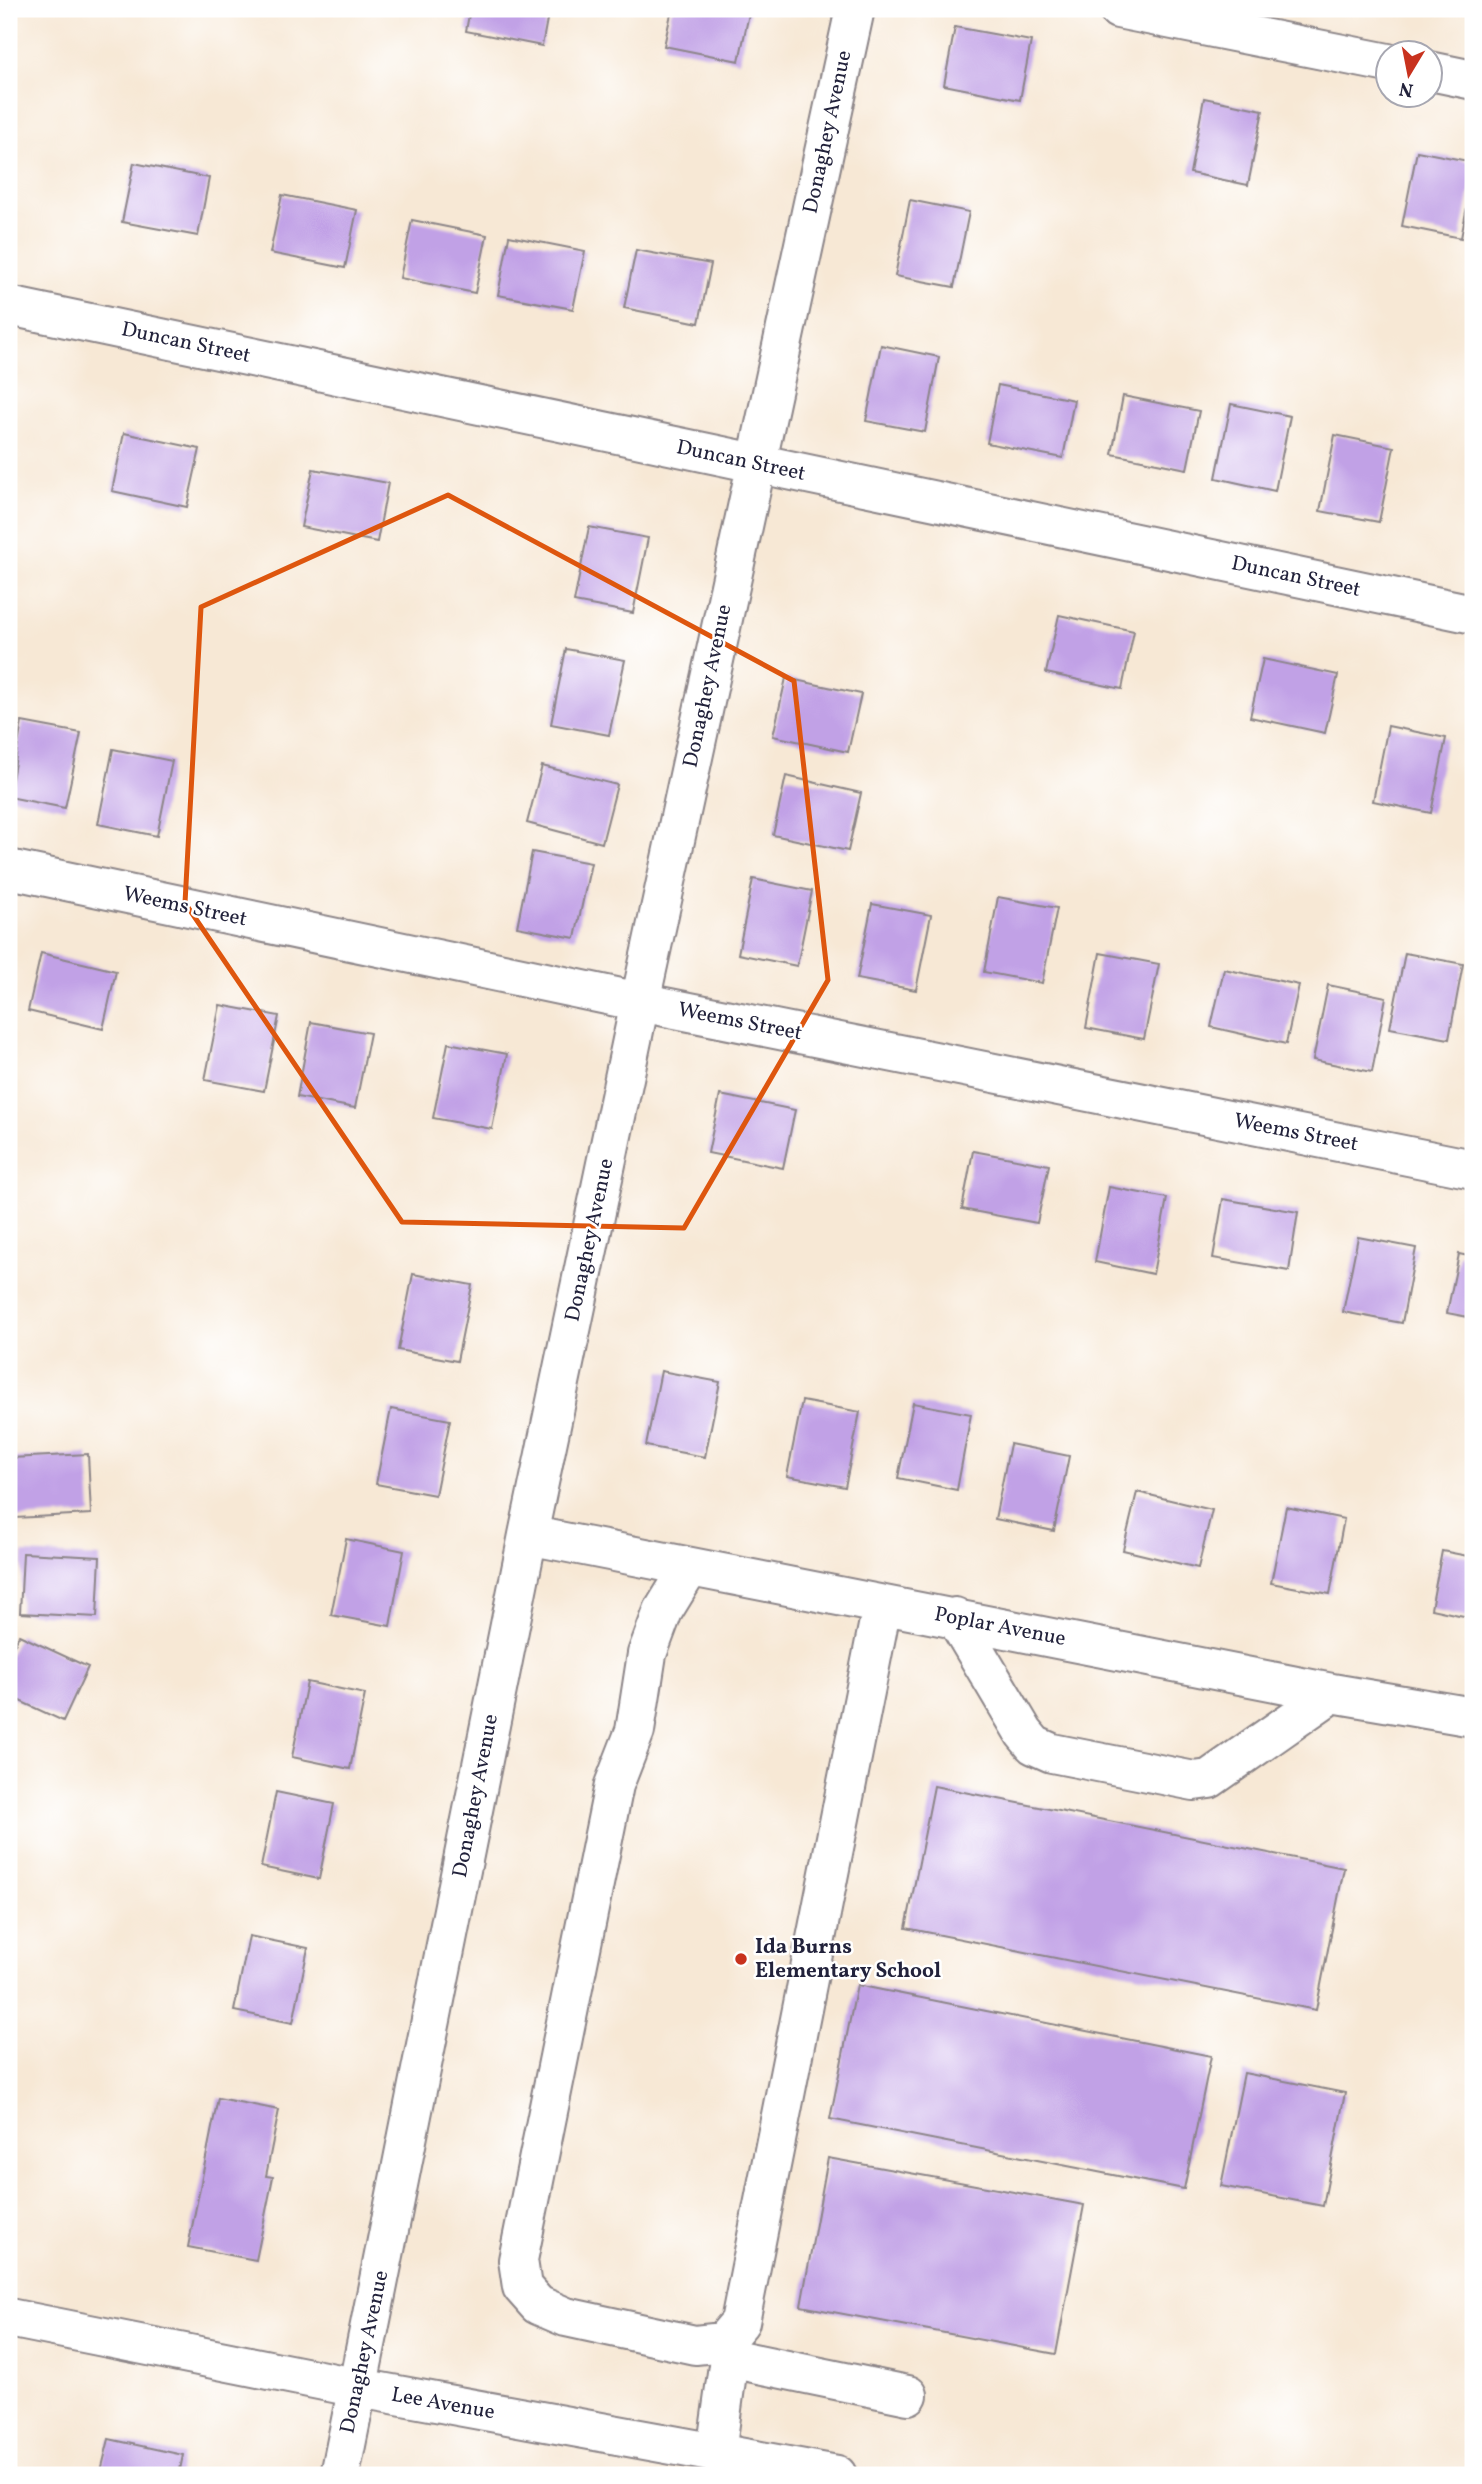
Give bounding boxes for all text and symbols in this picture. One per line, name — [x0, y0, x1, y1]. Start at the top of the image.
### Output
north arrow — [1374, 38, 1444, 108]
street label: Donaghey Avenue — [797, 48, 859, 216]
text: N — [1397, 75, 1415, 103]
street label: Duncan Street — [119, 315, 253, 371]
street label: Duncan Street — [674, 433, 808, 489]
street label: Duncan Street — [1229, 549, 1363, 605]
street label: Donaghey Avenue — [677, 602, 739, 770]
street label: Weems Street — [120, 880, 250, 934]
street label: Weems Street — [675, 996, 805, 1048]
street label: Weems Street — [1231, 1107, 1361, 1159]
street label: Donaghey Avenue — [559, 1156, 621, 1324]
street label: Poplar Avenue — [932, 1600, 1068, 1654]
street label: Donaghey Avenue — [446, 1712, 506, 1880]
place label: Ida Burns Elementary School — [755, 1933, 941, 1986]
marker: Ida Burns Elementary School — [733, 1951, 749, 1967]
street label: Donaghey Avenue — [334, 2268, 396, 2436]
street label: Lee Avenue — [389, 2381, 497, 2427]

